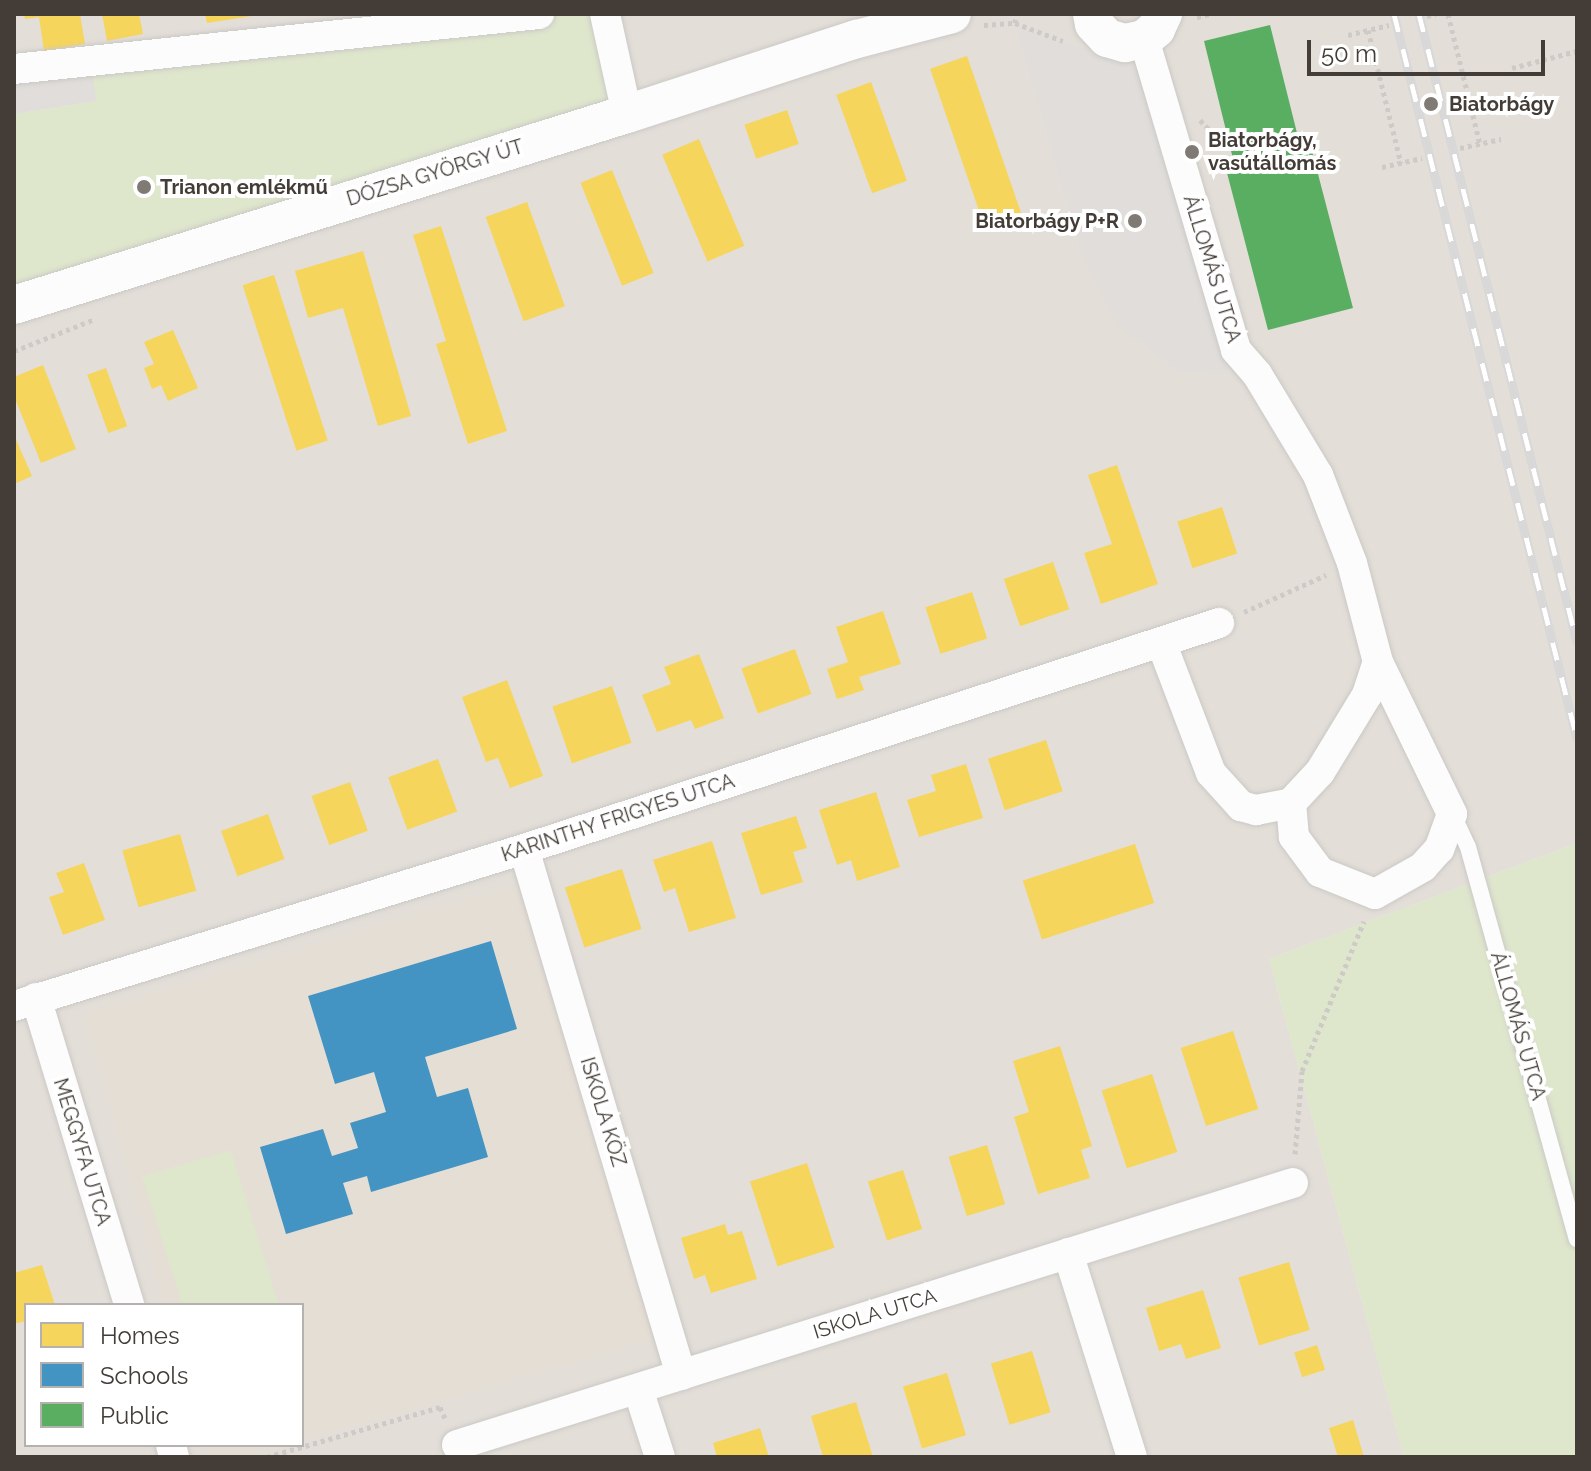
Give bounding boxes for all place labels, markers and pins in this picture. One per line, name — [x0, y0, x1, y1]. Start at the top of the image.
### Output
place label: Biatorbágy — [1449, 92, 1554, 116]
marker: Biatorbágy — [1420, 93, 1442, 115]
place label: Biatorbágy, vasútállomás — [1208, 128, 1336, 175]
marker: Biatorbágy, vasútállomás — [1183, 143, 1201, 161]
place label: Trianon emlékmű — [160, 175, 328, 199]
marker: Trianon emlékmű — [135, 178, 153, 196]
place label: Biatorbágy P+R — [975, 209, 1119, 233]
marker: Biatorbágy P+R — [1126, 212, 1144, 230]

